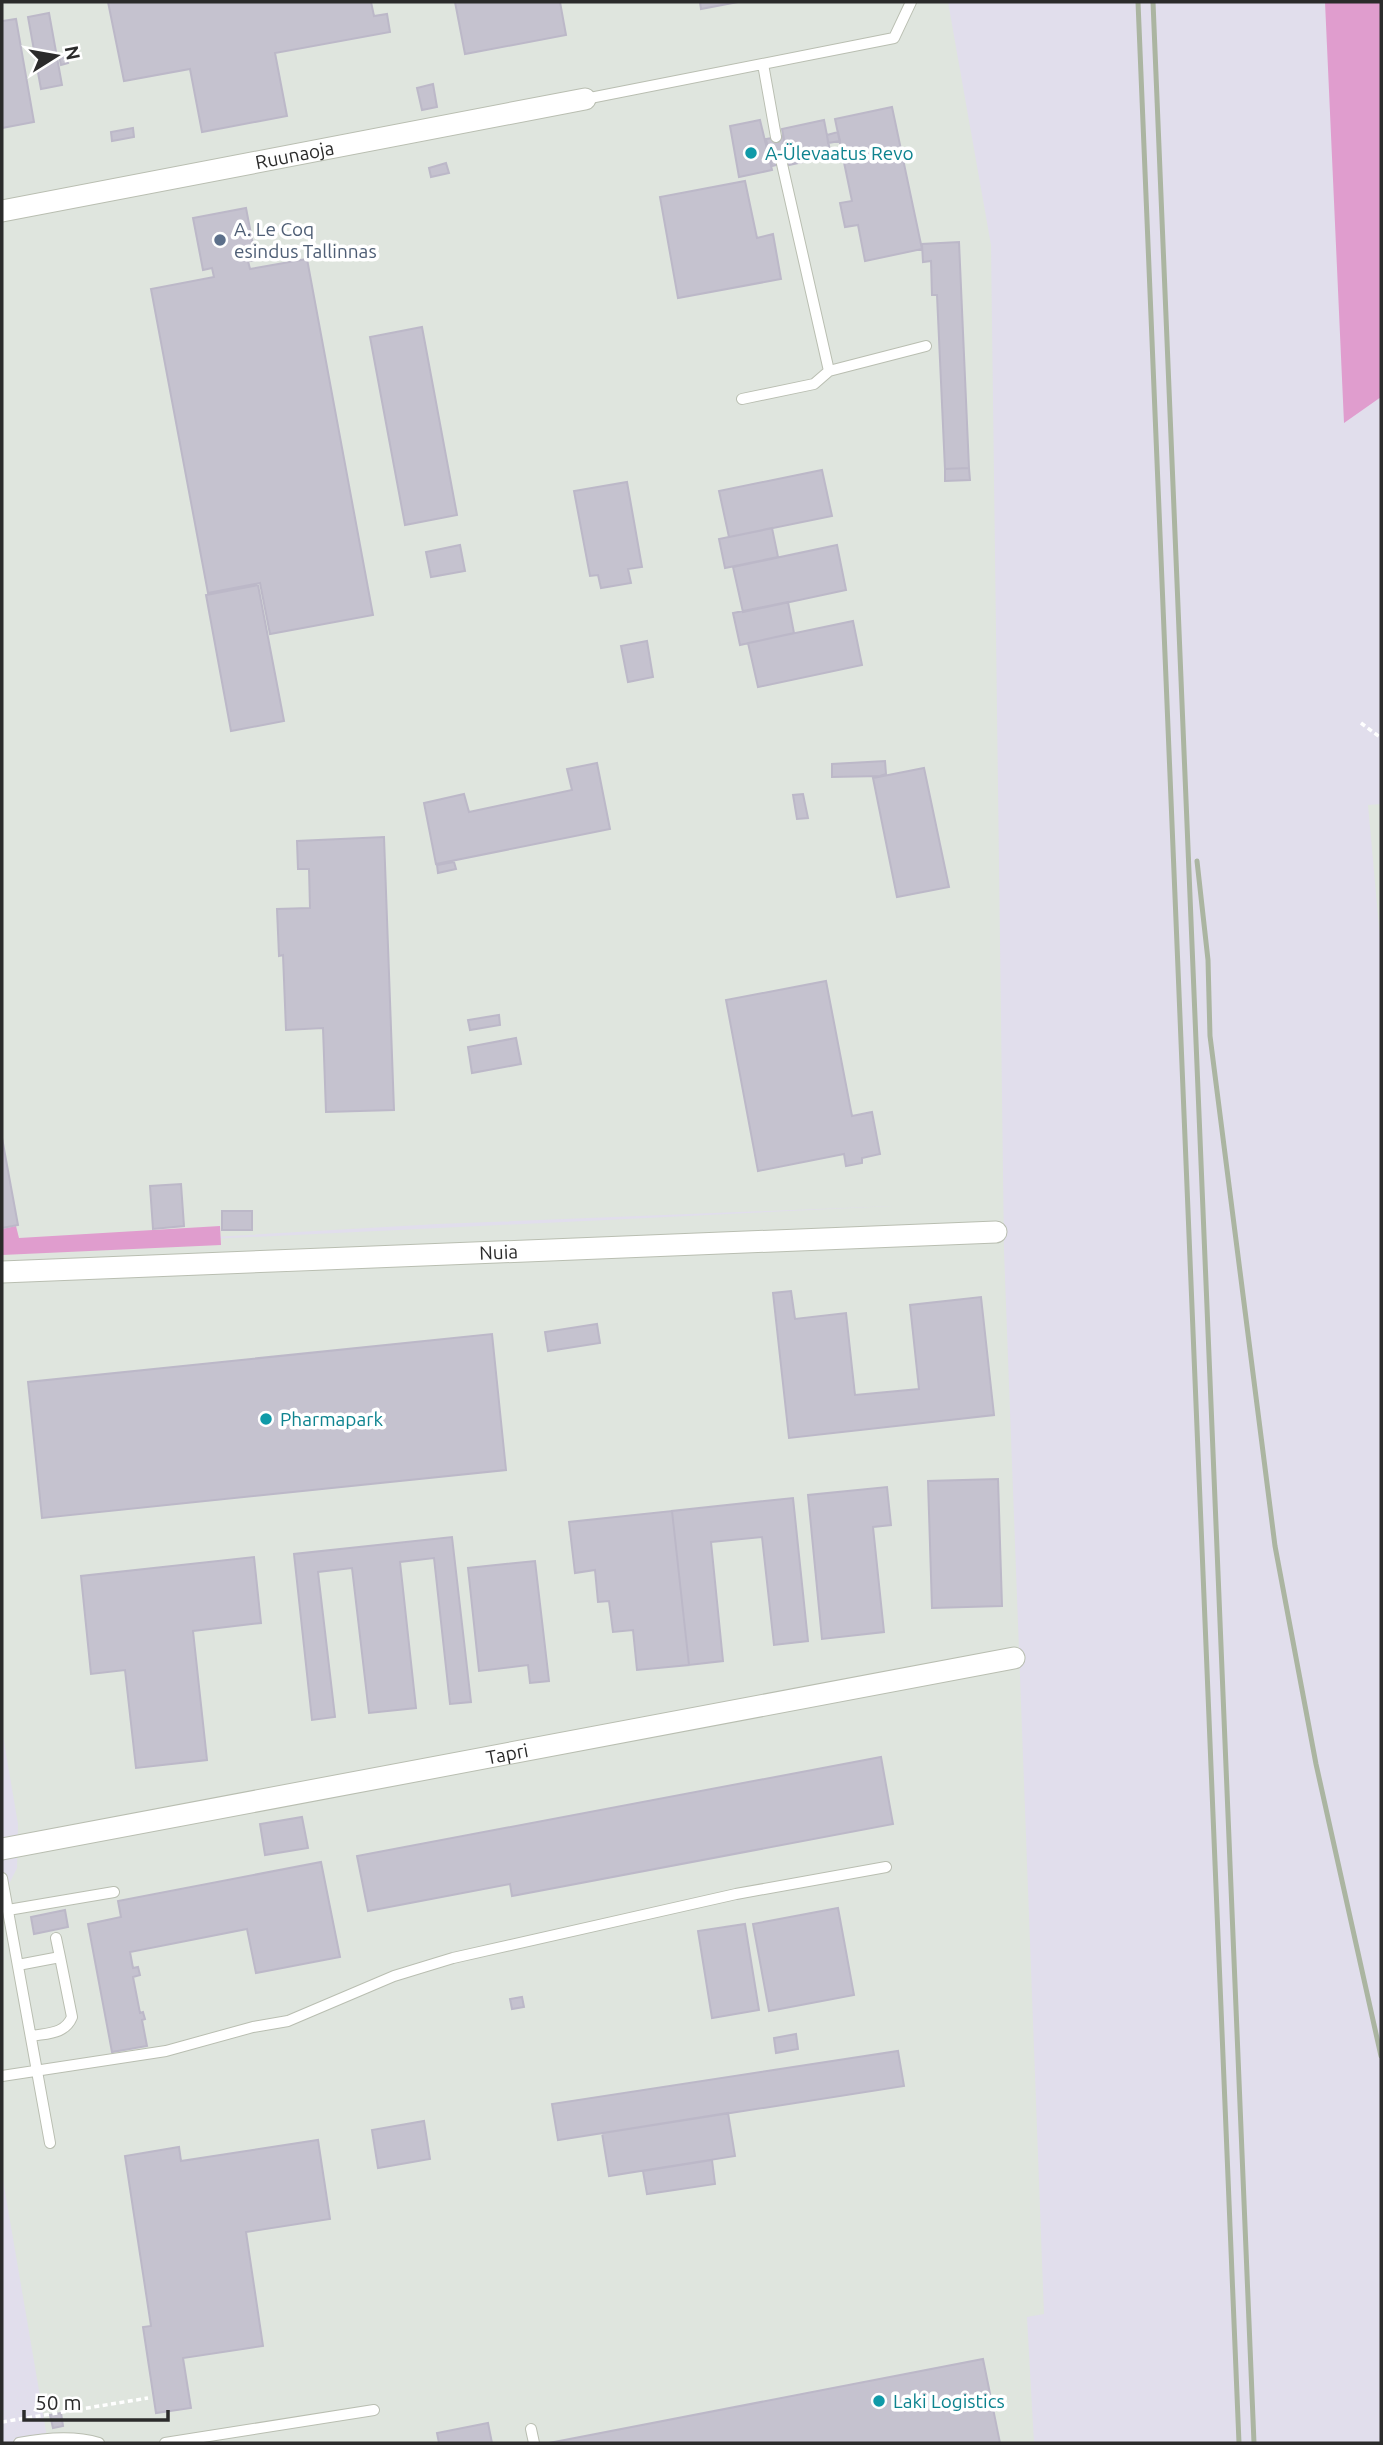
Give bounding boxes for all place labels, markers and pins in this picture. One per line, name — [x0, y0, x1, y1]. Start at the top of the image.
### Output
place label: A-Ülevaatus Revo — [765, 142, 914, 164]
marker: A-Ülevaatus Revo — [743, 145, 759, 161]
place label: A. Le Coq esindus Tallinnas — [234, 218, 377, 262]
marker: A. Le Coq esindus Tallinnas — [212, 232, 228, 248]
place label: Pharmapark — [280, 1408, 383, 1430]
marker: Pharmapark — [258, 1411, 274, 1427]
place label: Laki Logistics — [893, 2390, 1005, 2412]
marker: Laki Logistics — [871, 2393, 887, 2409]

